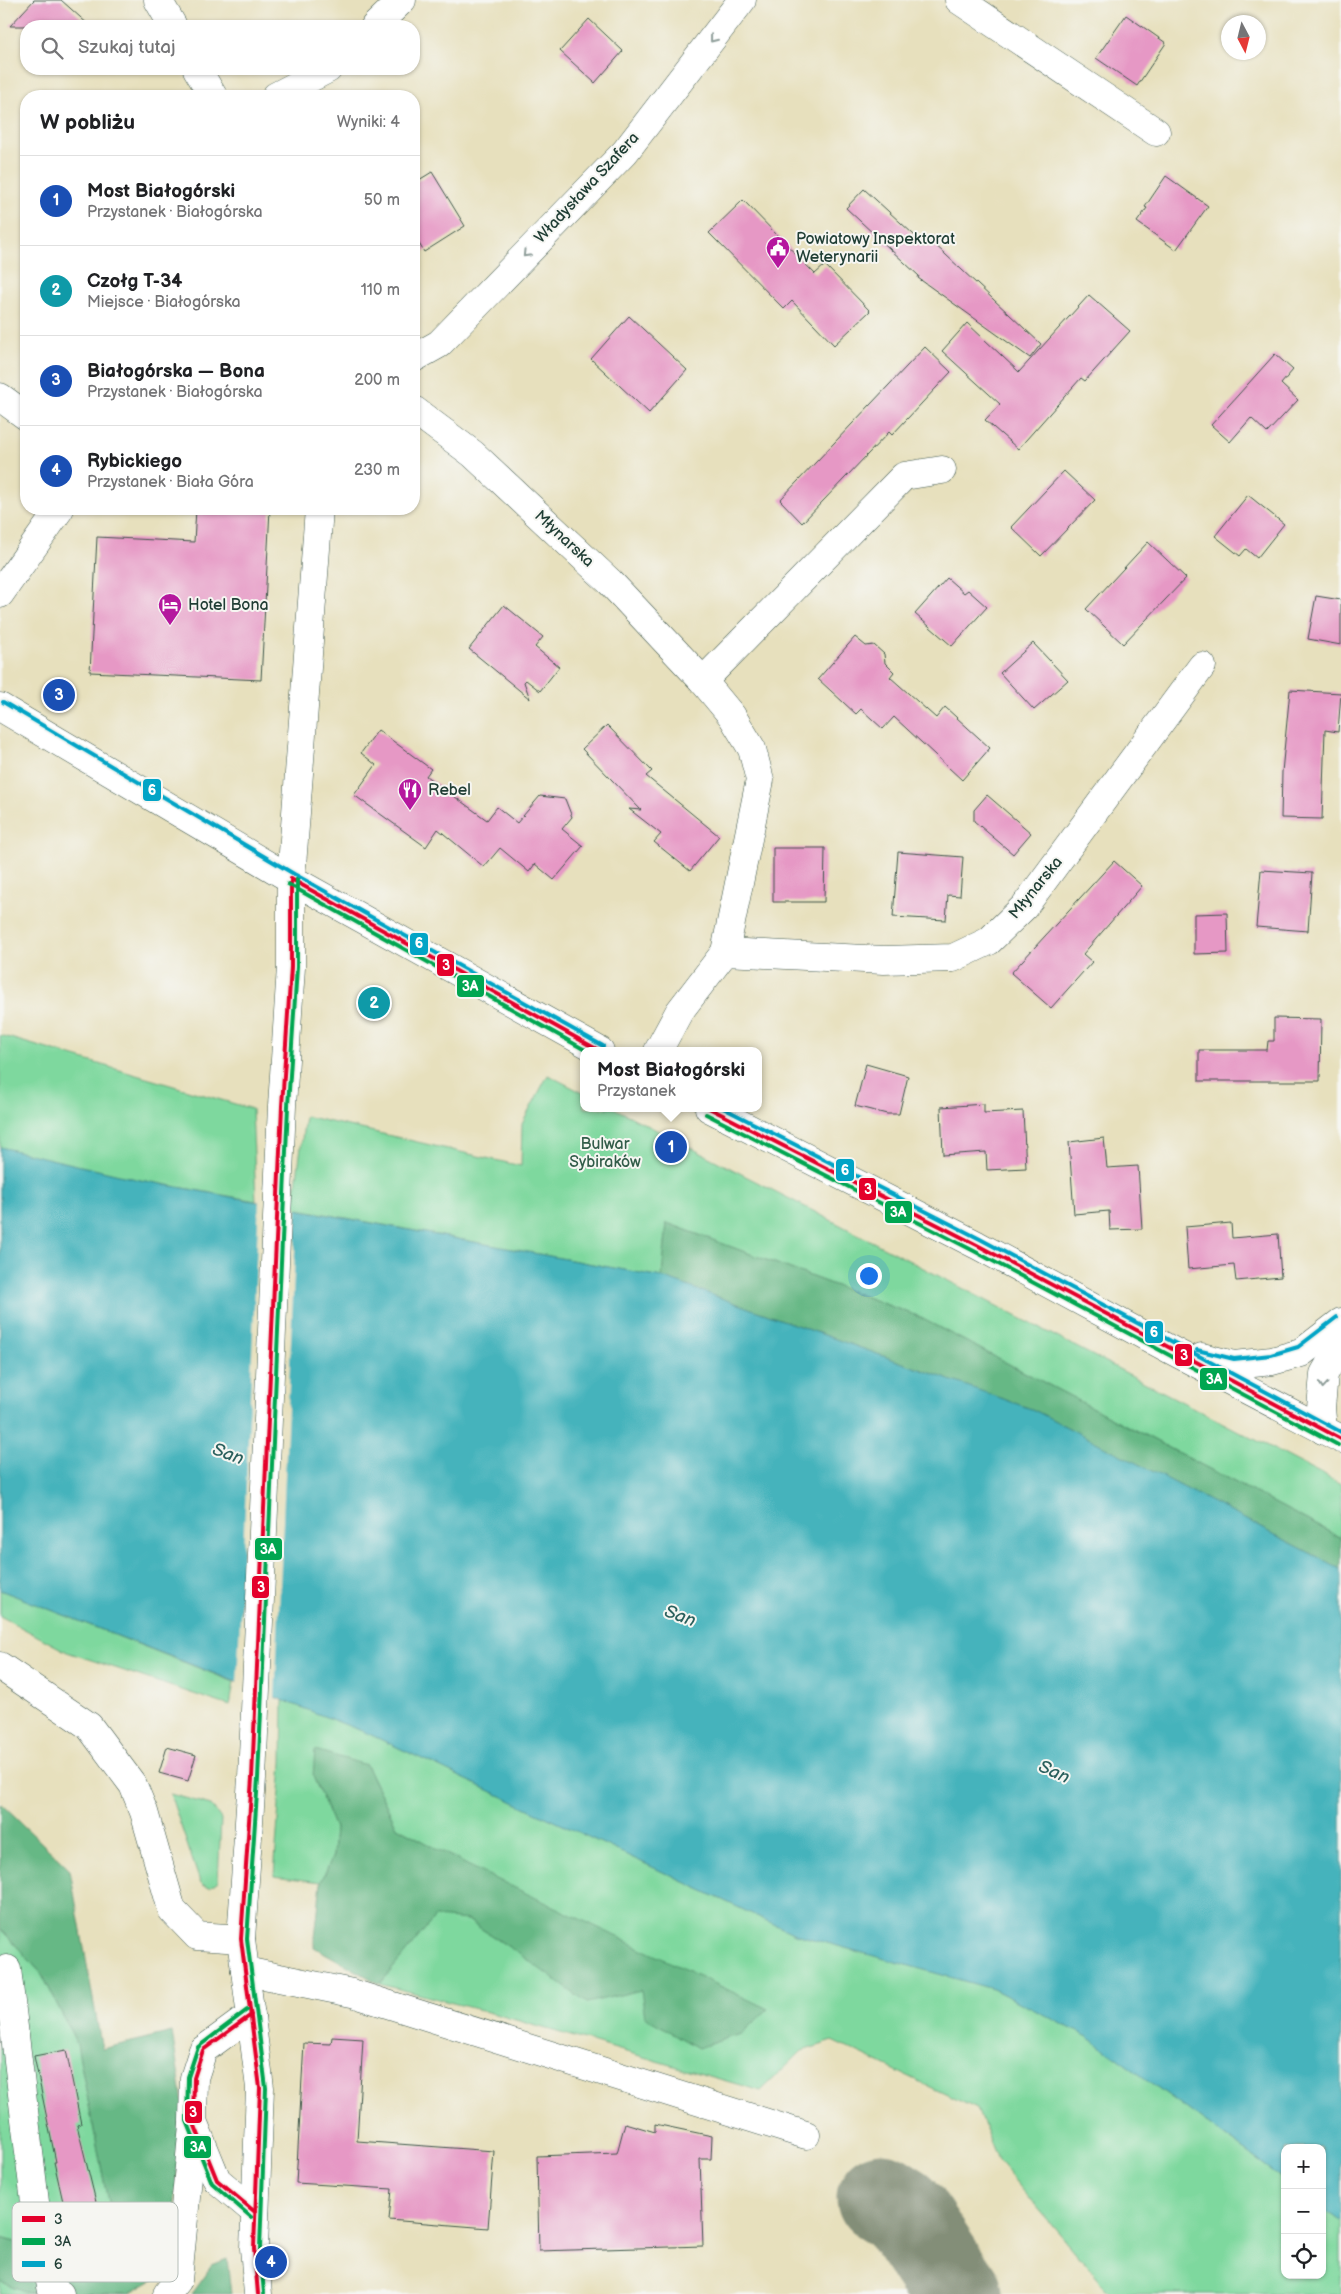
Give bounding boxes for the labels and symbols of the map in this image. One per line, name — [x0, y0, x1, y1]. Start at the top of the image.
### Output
north arrow — [1221, 15, 1266, 60]
one-way arrow — [709, 33, 718, 42]
street label: Władysława Szafera — [531, 129, 643, 247]
place label: Powiatowy Inspektorat Weterynarii — [796, 230, 955, 267]
public building icon: Powiatowy Inspektorat Weterynarii — [765, 235, 791, 269]
one-way arrow — [523, 248, 532, 257]
street label: Młynarska — [530, 507, 598, 571]
hotel icon: Hotel Bona — [157, 592, 183, 626]
place label: Hotel Bona — [188, 596, 269, 615]
pin: 3 — [43, 676, 75, 714]
restaurant icon: Rebel — [397, 777, 423, 811]
line badge: 6 — [142, 778, 162, 802]
place label: Rebel — [428, 781, 471, 800]
text: 6 — [148, 782, 156, 799]
street label: Młynarska — [1005, 853, 1067, 923]
line badge: 6 — [409, 932, 429, 956]
text: 6 — [415, 935, 423, 952]
line badge: 3 — [436, 953, 455, 977]
text: 3 — [442, 957, 450, 974]
line badge: 3A — [456, 974, 485, 998]
text: 3A — [462, 978, 479, 995]
pin: 2 — [358, 984, 390, 1022]
pin: 1 — [655, 1128, 687, 1166]
park label: Bulwar Sybiraków — [569, 1135, 641, 1172]
line badge: 6 — [835, 1158, 855, 1182]
text: 6 — [841, 1162, 849, 1179]
line badge: 3 — [858, 1177, 877, 1201]
text: 3 — [864, 1181, 872, 1198]
line badge: 3A — [884, 1200, 913, 1224]
text: 3A — [890, 1204, 907, 1221]
your location — [856, 1263, 882, 1289]
line badge: 6 — [1144, 1320, 1164, 1344]
text: 6 — [1150, 1324, 1158, 1341]
line badge: 3 — [1174, 1343, 1193, 1367]
text: 3 — [1180, 1347, 1188, 1364]
line badge: 3A — [1199, 1367, 1228, 1391]
text: 3A — [1206, 1371, 1223, 1388]
one-way arrow — [1318, 1381, 1329, 1389]
water label: San — [209, 1439, 247, 1469]
line badge: 3A — [254, 1537, 283, 1561]
text: 3A — [260, 1541, 277, 1558]
line badge: 3 — [251, 1575, 270, 1599]
text: 3 — [257, 1579, 265, 1596]
water label: San — [661, 1601, 699, 1631]
water label: San — [1035, 1756, 1073, 1788]
line badge: 3 — [184, 2100, 203, 2124]
text: 3 — [189, 2104, 197, 2121]
line badge: 3A — [183, 2135, 212, 2159]
text: 3A — [190, 2139, 207, 2156]
legend — [12, 2202, 178, 2282]
text: 3 — [54, 2211, 63, 2228]
text: 3A — [54, 2233, 72, 2250]
pin: 4 — [255, 2243, 287, 2281]
text: 6 — [54, 2256, 63, 2273]

